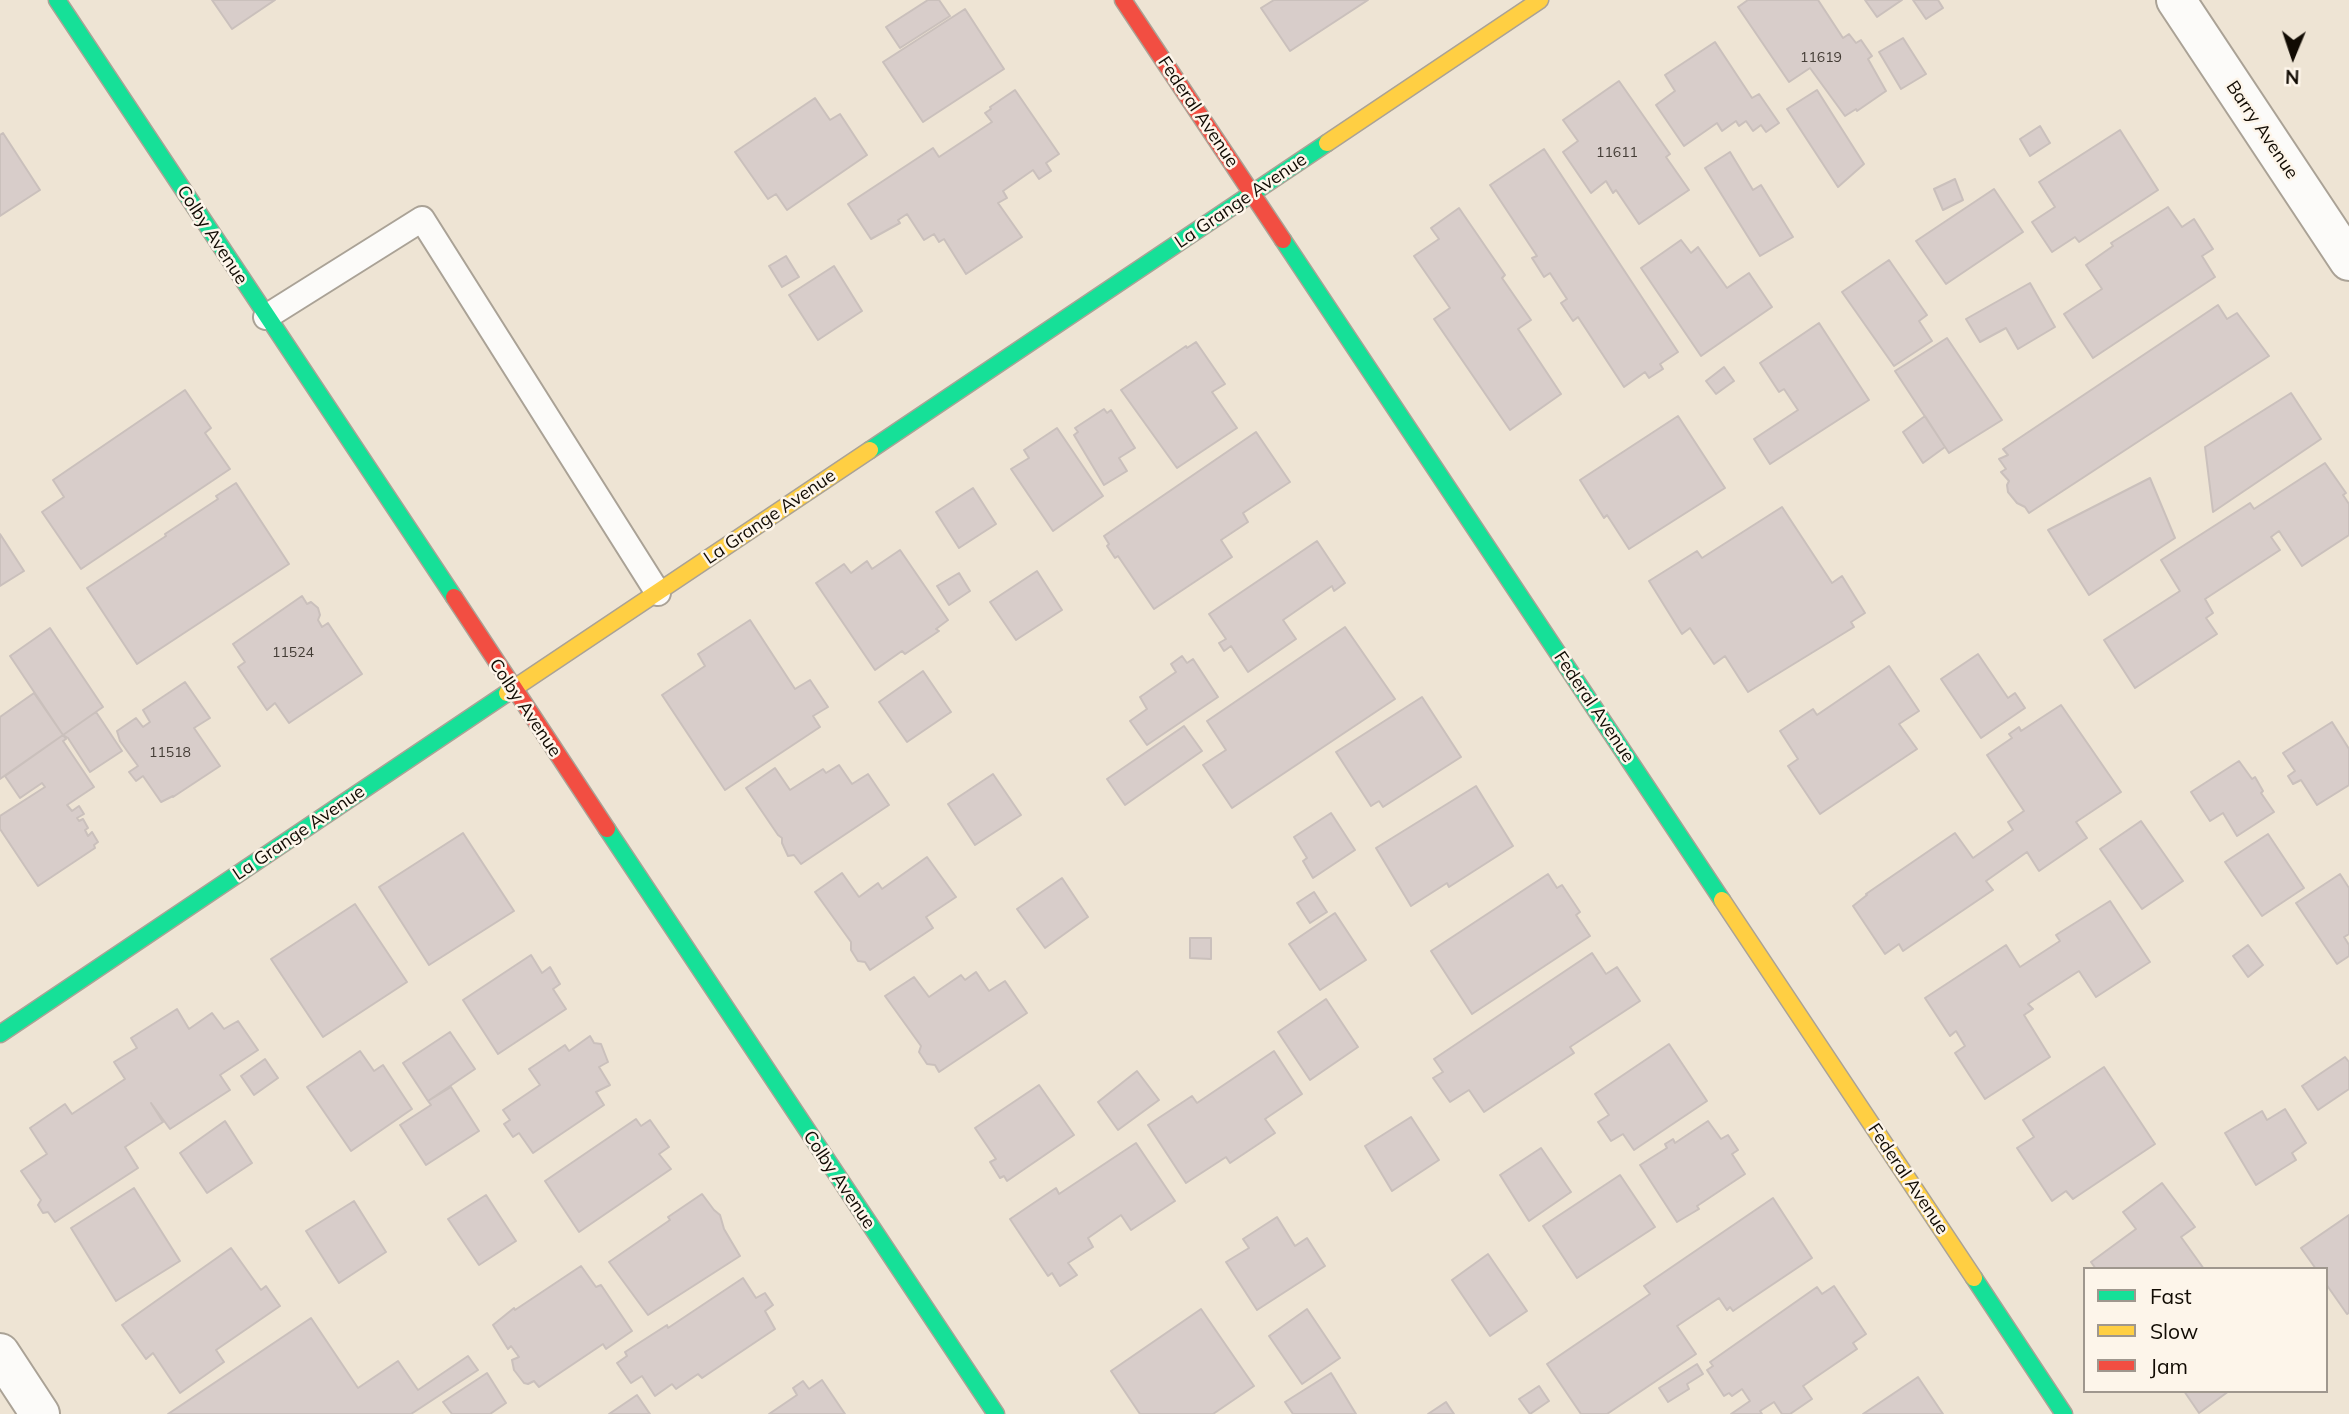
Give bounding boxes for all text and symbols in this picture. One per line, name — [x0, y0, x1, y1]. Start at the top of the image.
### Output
north arrow — [2258, 21, 2328, 91]
house number: 11619 — [1800, 50, 1842, 66]
street label: Federal Avenue — [1153, 52, 1243, 172]
text: N — [2285, 65, 2300, 89]
street label: Barry Avenue — [2221, 77, 2303, 183]
house number: 11611 — [1596, 145, 1638, 161]
street label: La Grange Avenue — [1171, 149, 1311, 253]
street label: Colby Avenue — [172, 181, 252, 289]
street label: La Grange Avenue — [700, 465, 840, 569]
house number: 11524 — [272, 645, 314, 661]
street label: Federal Avenue — [1549, 647, 1639, 767]
street label: Colby Avenue — [484, 655, 566, 761]
house number: 11518 — [149, 745, 191, 761]
street label: La Grange Avenue — [229, 781, 369, 885]
street label: Federal Avenue — [1863, 1119, 1953, 1239]
street label: Colby Avenue — [798, 1127, 880, 1233]
legend — [2083, 1267, 2328, 1393]
text: Fast — [2150, 1283, 2192, 1309]
text: Slow — [2150, 1318, 2198, 1344]
text: Jam — [2150, 1353, 2188, 1379]

